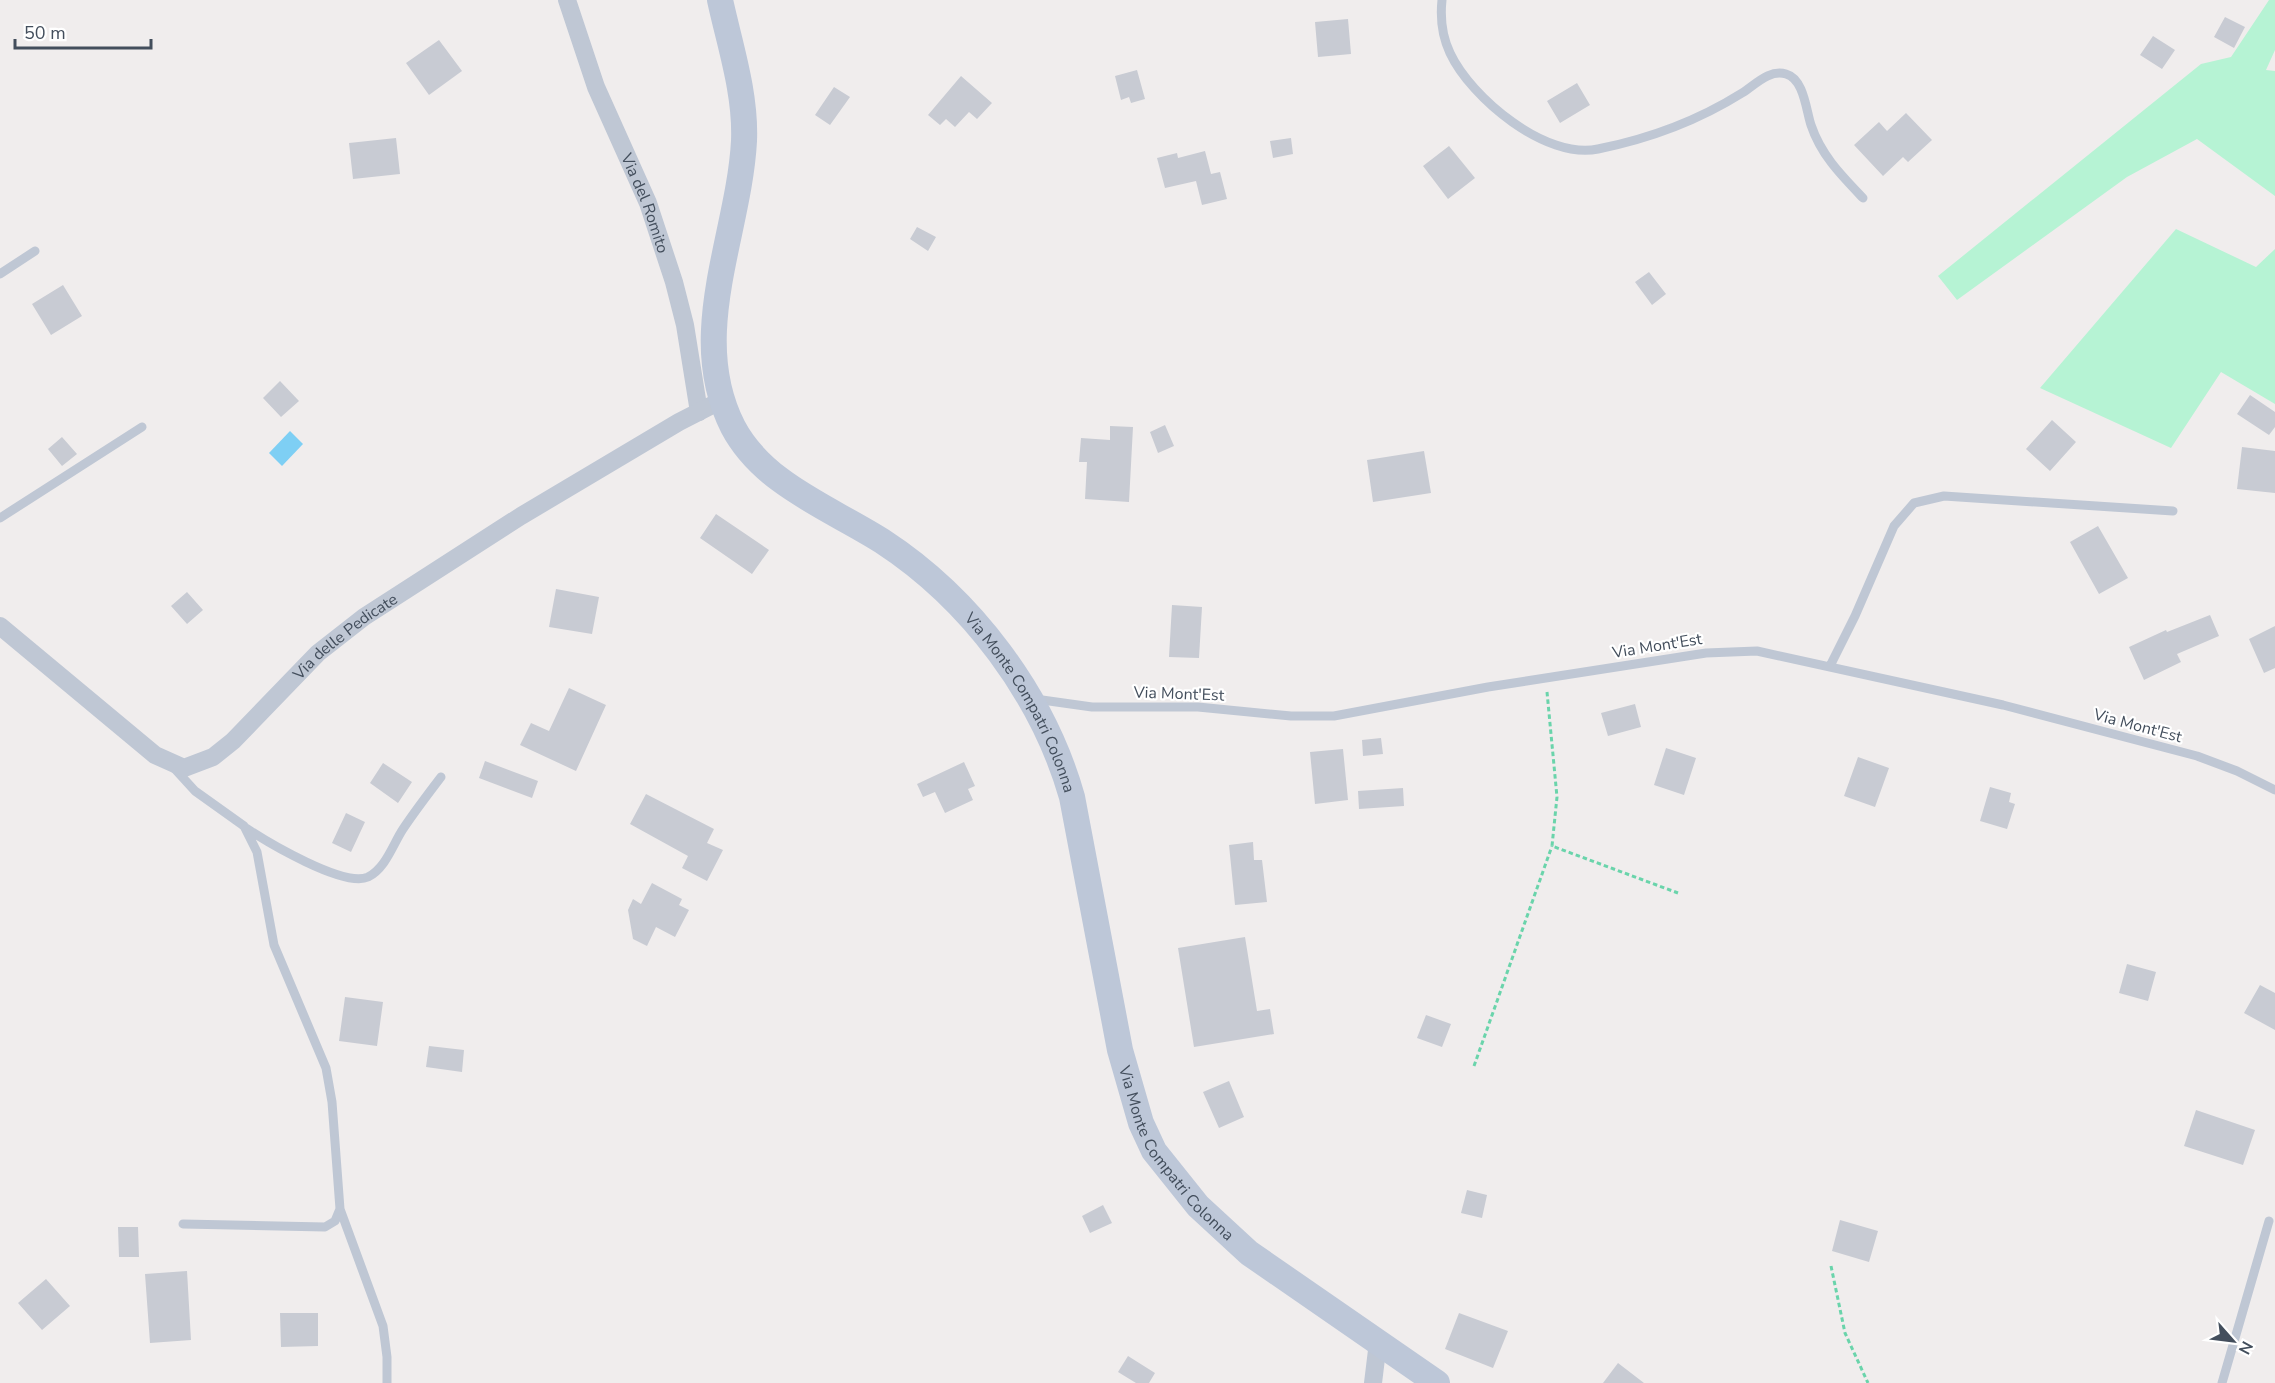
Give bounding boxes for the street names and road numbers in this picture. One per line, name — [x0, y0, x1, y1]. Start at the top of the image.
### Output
street label: Via del Romito — [615, 149, 674, 256]
street label: Via delle Pedicate — [287, 588, 402, 686]
street label: Via Monte Compatri Colonna — [959, 607, 1080, 795]
street label: Via Mont'Est — [1610, 628, 1704, 664]
street label: Via Mont'Est — [1132, 681, 1225, 707]
street label: Via Mont'Est — [2090, 703, 2185, 748]
street label: Via Monte Compatri Colonna — [1113, 1062, 1238, 1246]

